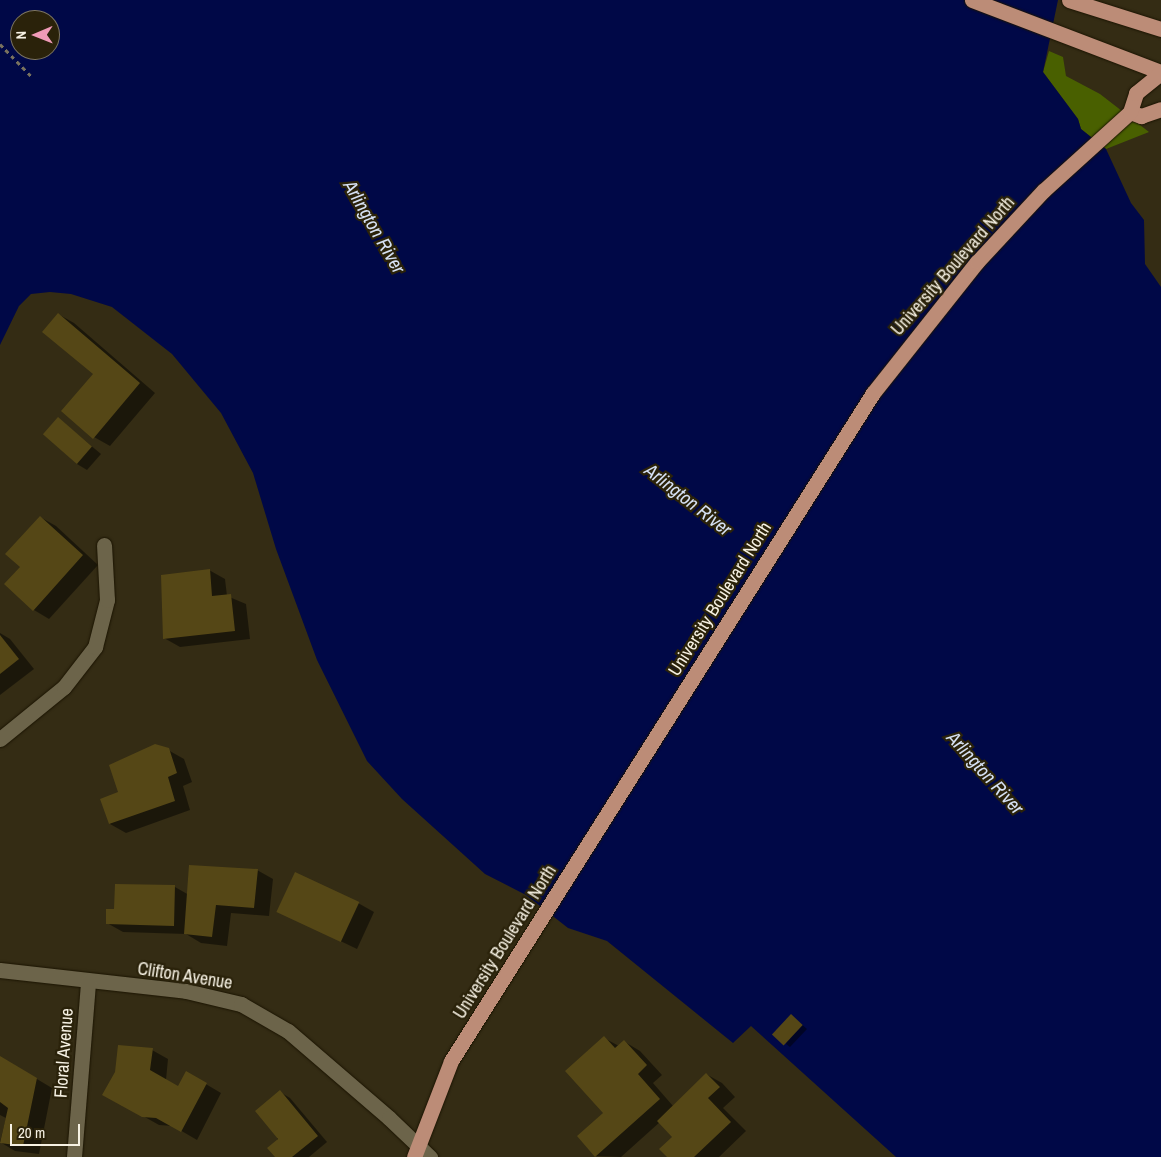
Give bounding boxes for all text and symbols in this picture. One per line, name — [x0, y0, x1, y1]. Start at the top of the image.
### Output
north arrow — [10, 10, 60, 60]
text: N — [12, 31, 30, 40]
water label: Arlington River — [338, 176, 410, 278]
street label: University Boulevard North — [887, 192, 1019, 340]
water label: Arlington River — [640, 459, 736, 541]
street label: University Boulevard North — [664, 518, 776, 680]
water label: Arlington River — [942, 727, 1028, 819]
street label: University Boulevard North — [449, 861, 561, 1023]
street label: Clifton Avenue — [136, 958, 234, 994]
street label: Floral Avenue — [50, 1007, 78, 1099]
scale bar — [12, 1114, 82, 1146]
text: 20 m — [18, 1122, 45, 1143]

